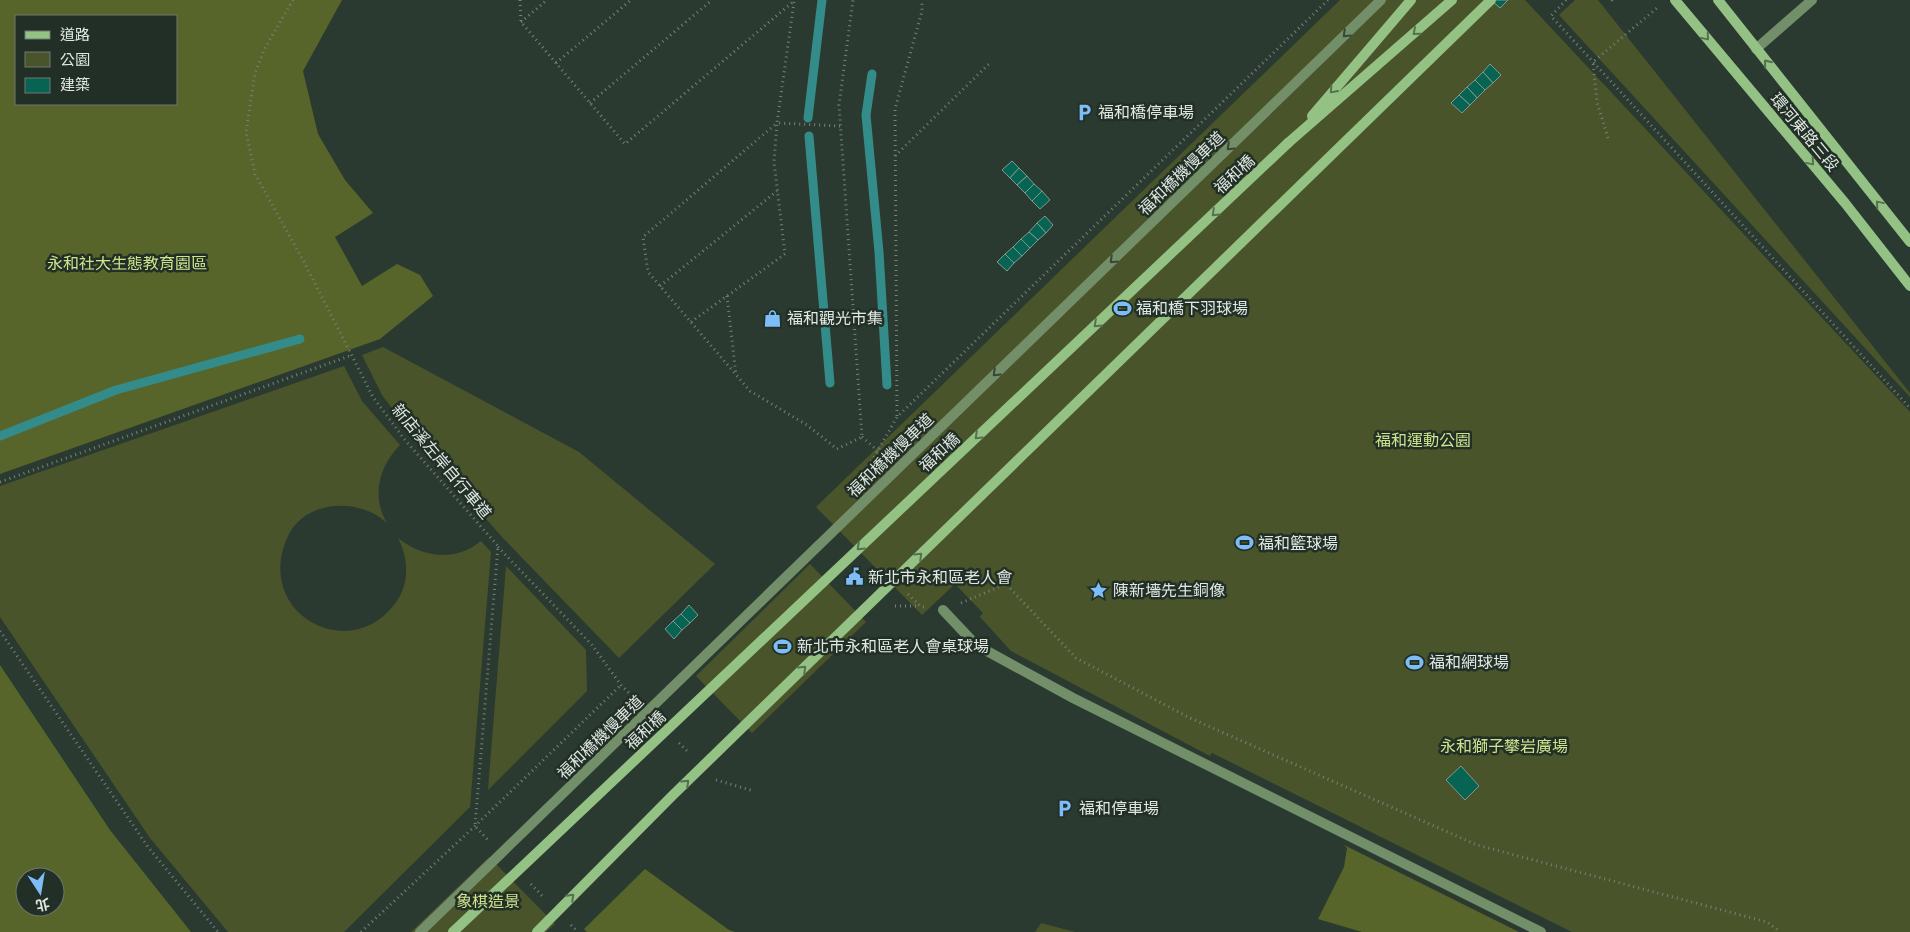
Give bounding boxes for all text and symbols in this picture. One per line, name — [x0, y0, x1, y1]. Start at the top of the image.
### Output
legend — [15, 15, 178, 105]
text: 道路 — [60, 26, 90, 43]
one-way arrow — [1412, 26, 1421, 35]
one-way arrow — [1343, 28, 1352, 37]
one-way arrow — [1700, 32, 1709, 41]
text: 公園 — [60, 51, 90, 68]
one-way arrow — [1765, 60, 1773, 69]
text: 建築 — [60, 76, 90, 93]
one-way arrow — [1330, 85, 1339, 94]
street label: 環河東路三段 — [1767, 89, 1843, 175]
parking icon: 福和橋停車場 — [1074, 102, 1094, 122]
place label: 福和橋停車場 — [1098, 103, 1194, 121]
street label: 福和橋機慢車道 — [1134, 128, 1228, 218]
one-way arrow — [1226, 141, 1235, 150]
street label: 福和橋 — [1210, 151, 1258, 197]
one-way arrow — [1805, 156, 1814, 165]
one-way arrow — [1876, 201, 1884, 210]
one-way arrow — [1211, 207, 1220, 216]
park label: 永和社大生態教育園區 — [47, 254, 207, 272]
one-way arrow — [1110, 254, 1119, 263]
sports icon: 福和橋下羽球場 — [1112, 298, 1132, 318]
place label: 福和橋下羽球場 — [1136, 299, 1248, 317]
shop icon: 福和觀光市集 — [763, 308, 783, 328]
place label: 福和觀光市集 — [787, 309, 883, 327]
one-way arrow — [1093, 318, 1102, 327]
one-way arrow — [993, 368, 1002, 377]
street label: 新店溪左岸自行車道 — [389, 400, 495, 522]
street label: 福和橋機慢車道 — [843, 410, 937, 500]
street label: 福和橋 — [915, 429, 963, 475]
one-way arrow — [975, 430, 984, 439]
park label: 福和運動公園 — [1375, 431, 1471, 449]
sports icon: 福和籃球場 — [1234, 533, 1254, 553]
place label: 福和籃球場 — [1258, 534, 1338, 552]
one-way arrow — [857, 541, 866, 550]
one-way arrow — [913, 553, 922, 562]
public building icon: 新北市永和區老人會 — [844, 567, 864, 587]
place label: 新北市永和區老人會 — [868, 568, 1012, 586]
place icon: 陳新墻先生銅像 — [1089, 580, 1109, 600]
place label: 陳新墻先生銅像 — [1113, 581, 1225, 599]
sports icon: 新北市永和區老人會桌球場 — [773, 636, 793, 656]
place label: 新北市永和區老人會桌球場 — [797, 637, 989, 655]
sports icon: 福和網球場 — [1405, 652, 1425, 672]
place label: 福和網球場 — [1429, 653, 1509, 671]
one-way arrow — [797, 666, 806, 675]
street label: 福和橋機慢車道 — [553, 692, 647, 782]
street label: 福和橋 — [621, 707, 669, 753]
park label: 永和獅子攀岩廣場 — [1440, 737, 1568, 755]
one-way arrow — [680, 779, 689, 788]
parking icon: 福和停車場 — [1055, 798, 1075, 818]
place label: 福和停車場 — [1079, 799, 1159, 817]
north arrow — [15, 867, 65, 917]
park label: 象棋造景 — [456, 892, 520, 910]
one-way arrow — [565, 894, 574, 903]
text: 北 — [34, 895, 51, 914]

